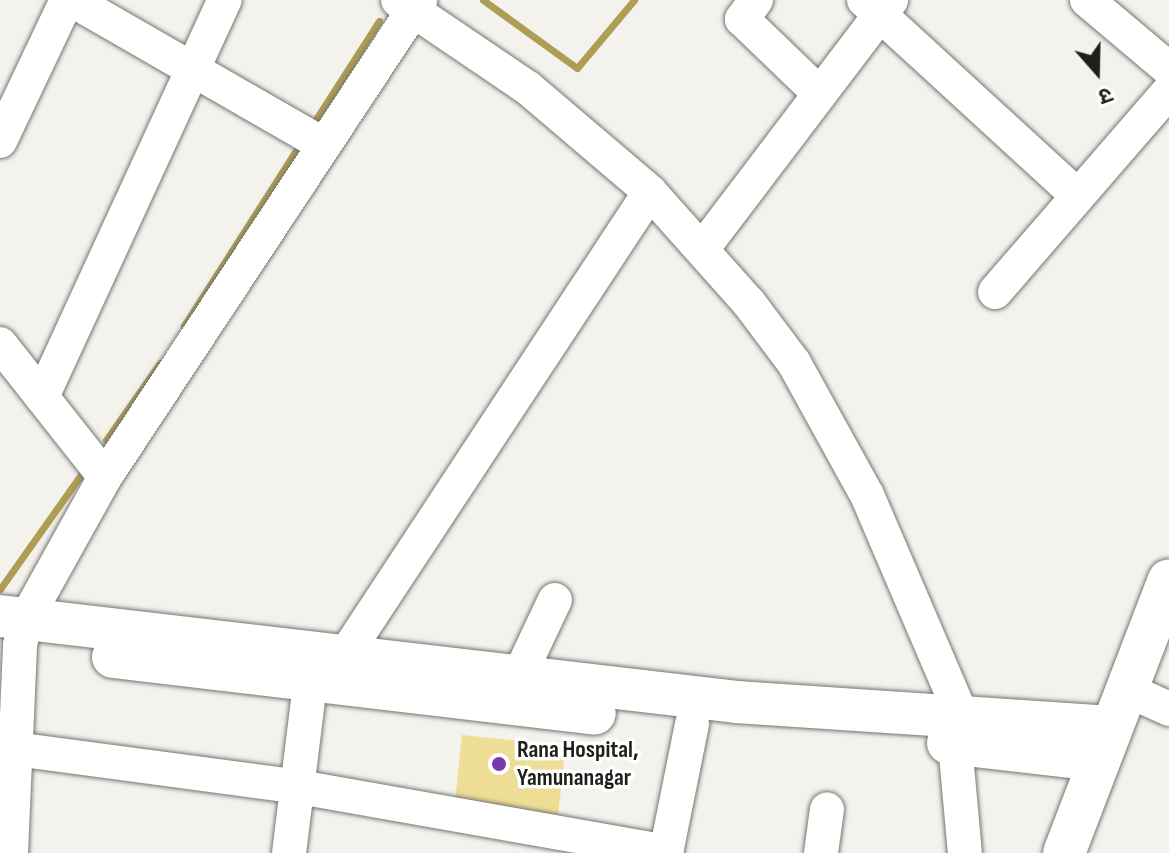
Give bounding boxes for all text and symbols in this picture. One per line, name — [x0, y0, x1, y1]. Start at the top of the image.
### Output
north arrow — [1057, 32, 1137, 112]
text: उ — [1095, 80, 1116, 110]
place label: Rana Hospital, Yamunanagar — [517, 736, 639, 792]
marker: Rana Hospital, Yamunanagar — [488, 753, 510, 775]

